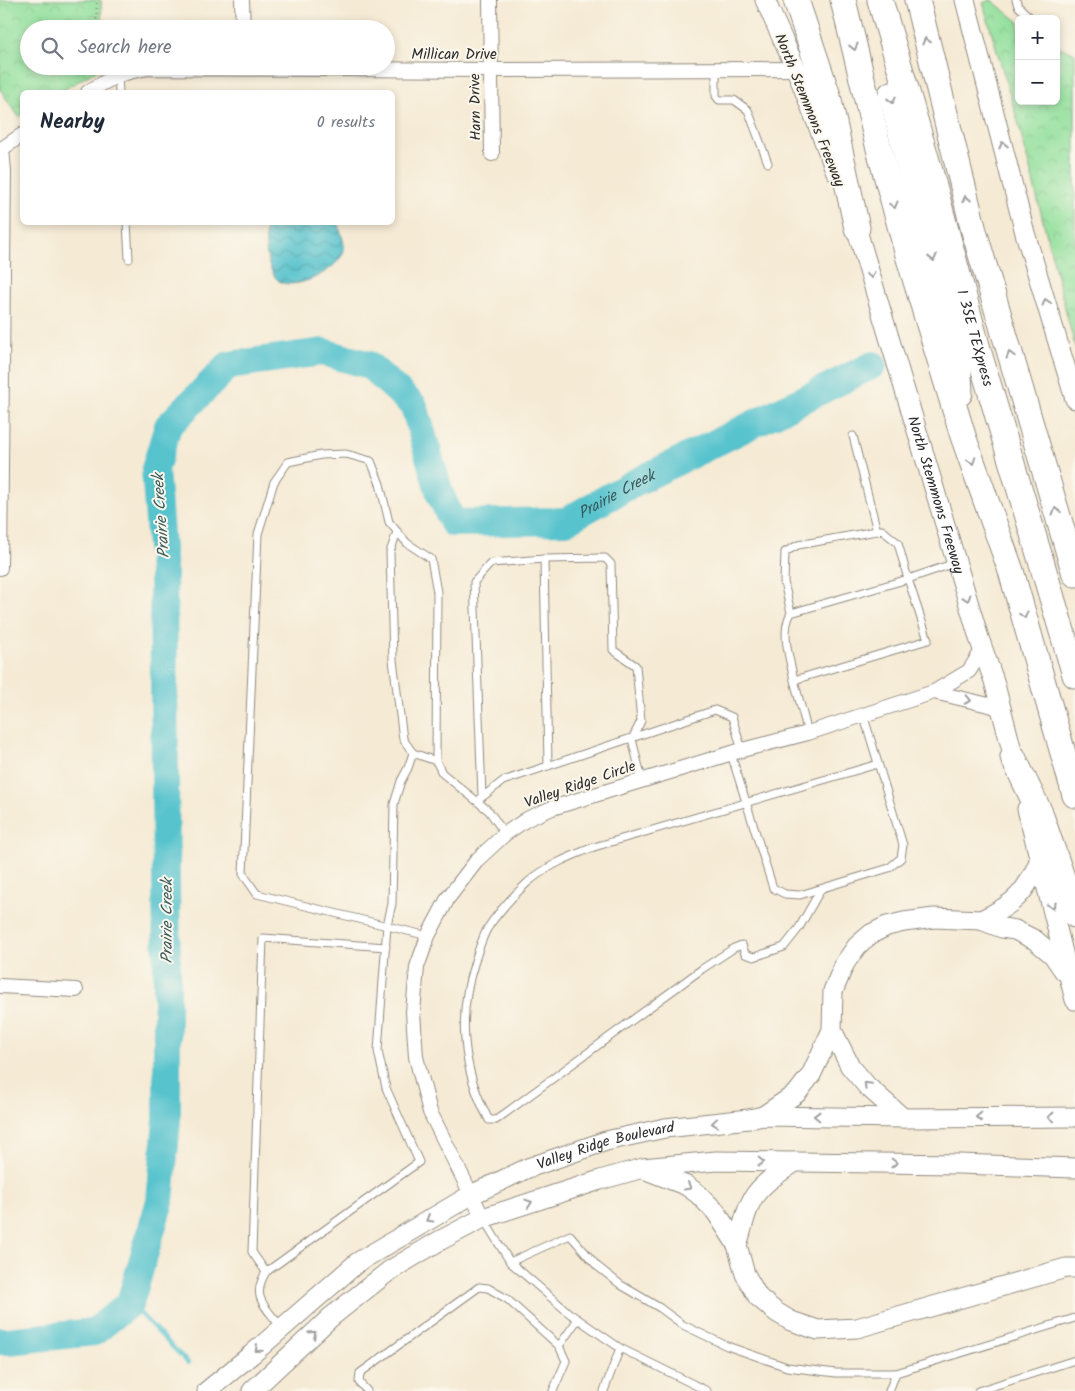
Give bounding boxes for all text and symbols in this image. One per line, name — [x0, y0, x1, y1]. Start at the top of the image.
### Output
map controls — [1015, 15, 1060, 105]
button: + — [1015, 15, 1060, 60]
search box — [20, 20, 395, 75]
street label: North Stemmons Freeway — [767, 30, 851, 192]
text: Search here — [78, 33, 172, 63]
icon: search — [38, 34, 66, 62]
one-way arrow — [922, 37, 932, 45]
street label: Millican Drive — [411, 43, 497, 67]
one-way arrow — [848, 43, 859, 52]
button: − — [1015, 60, 1060, 105]
street label: Harn Drive — [463, 73, 489, 141]
one-way arrow — [887, 96, 897, 104]
text: Nearby — [40, 106, 105, 139]
text: 0 results — [317, 110, 375, 135]
one-way arrow — [998, 142, 1008, 150]
one-way arrow — [961, 194, 972, 203]
one-way arrow — [889, 200, 899, 208]
one-way arrow — [927, 253, 937, 261]
one-way arrow — [866, 270, 876, 278]
street label: I 35E TEXpress — [949, 287, 1000, 390]
one-way arrow — [1042, 298, 1052, 306]
one-way arrow — [1006, 351, 1016, 359]
street label: North Stemmons Freeway — [900, 413, 970, 578]
one-way arrow — [966, 456, 976, 464]
water label: Prairie Creek — [573, 462, 662, 526]
water label: Prairie Creek — [146, 470, 177, 559]
one-way arrow — [1052, 507, 1062, 515]
one-way arrow — [962, 594, 972, 602]
one-way arrow — [1018, 610, 1028, 618]
one-way arrow — [964, 694, 973, 705]
street label: Valley Ridge Circle — [521, 755, 640, 815]
water label: Prairie Creek — [155, 876, 180, 963]
one-way arrow — [1046, 902, 1057, 911]
one-way arrow — [864, 1082, 873, 1091]
one-way arrow — [812, 1111, 820, 1121]
one-way arrow — [975, 1112, 982, 1122]
one-way arrow — [1047, 1112, 1055, 1122]
street label: Valley Ridge Boulevard — [534, 1116, 676, 1177]
one-way arrow — [711, 1117, 719, 1128]
one-way arrow — [758, 1157, 765, 1167]
one-way arrow — [890, 1158, 898, 1168]
one-way arrow — [682, 1181, 691, 1191]
one-way arrow — [524, 1198, 533, 1208]
one-way arrow — [425, 1213, 434, 1223]
one-way arrow — [307, 1331, 316, 1340]
one-way arrow — [255, 1343, 264, 1352]

